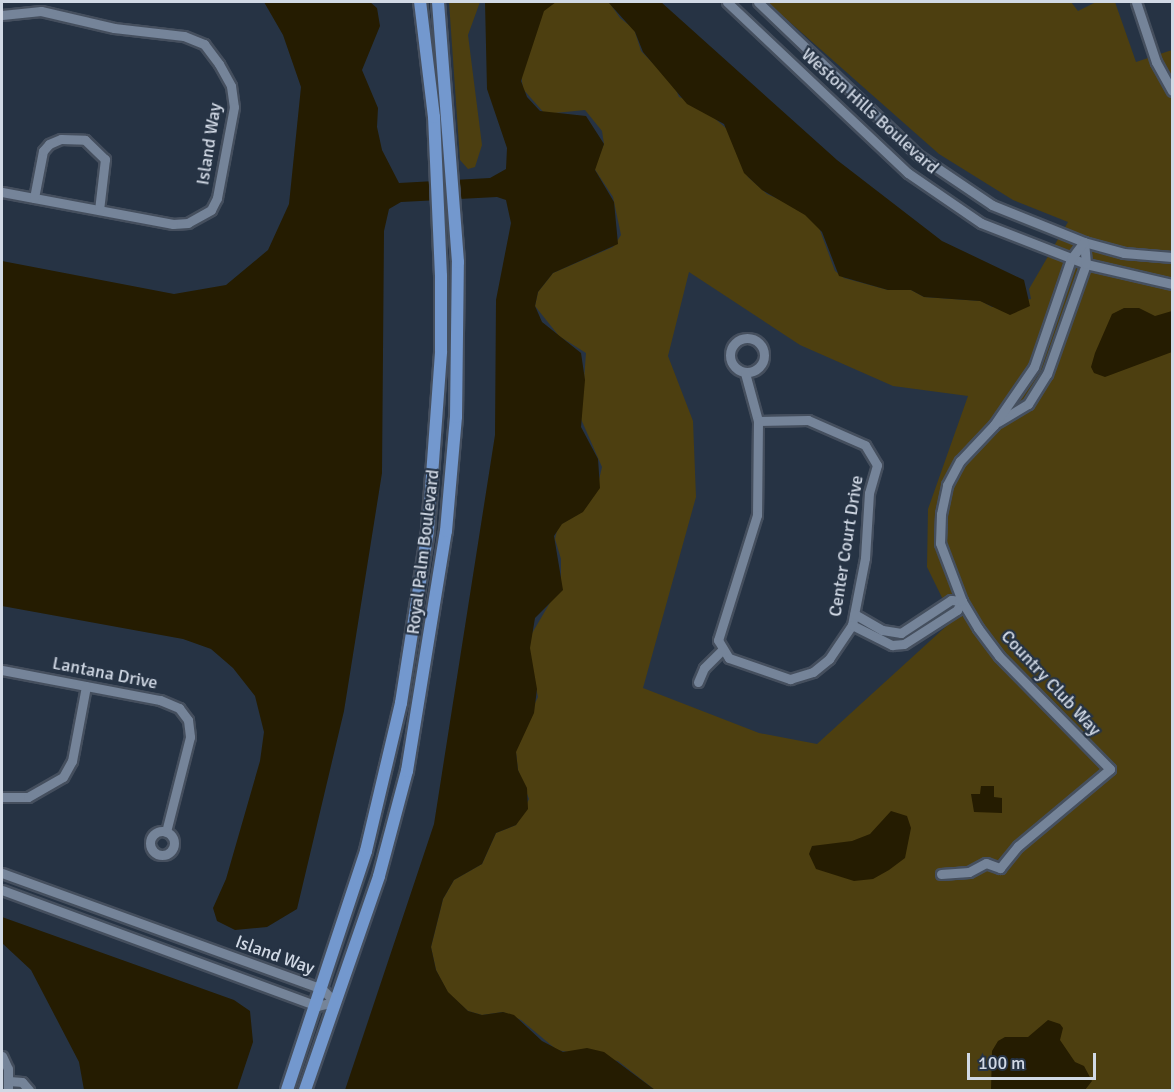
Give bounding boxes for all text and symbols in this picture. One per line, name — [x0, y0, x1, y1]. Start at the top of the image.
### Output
street label: Weston Hills Boulevard — [797, 44, 943, 178]
street label: Island Way — [192, 101, 226, 187]
street label: Royal Palm Boulevard — [402, 468, 444, 636]
street label: Center Court Drive — [824, 474, 868, 618]
street label: Country Club Way — [996, 626, 1106, 740]
street label: Lantana Drive — [51, 652, 159, 694]
street label: Island Way — [232, 931, 318, 979]
scale bar — [970, 1041, 1099, 1079]
text: 100 m — [978, 1052, 1025, 1074]

